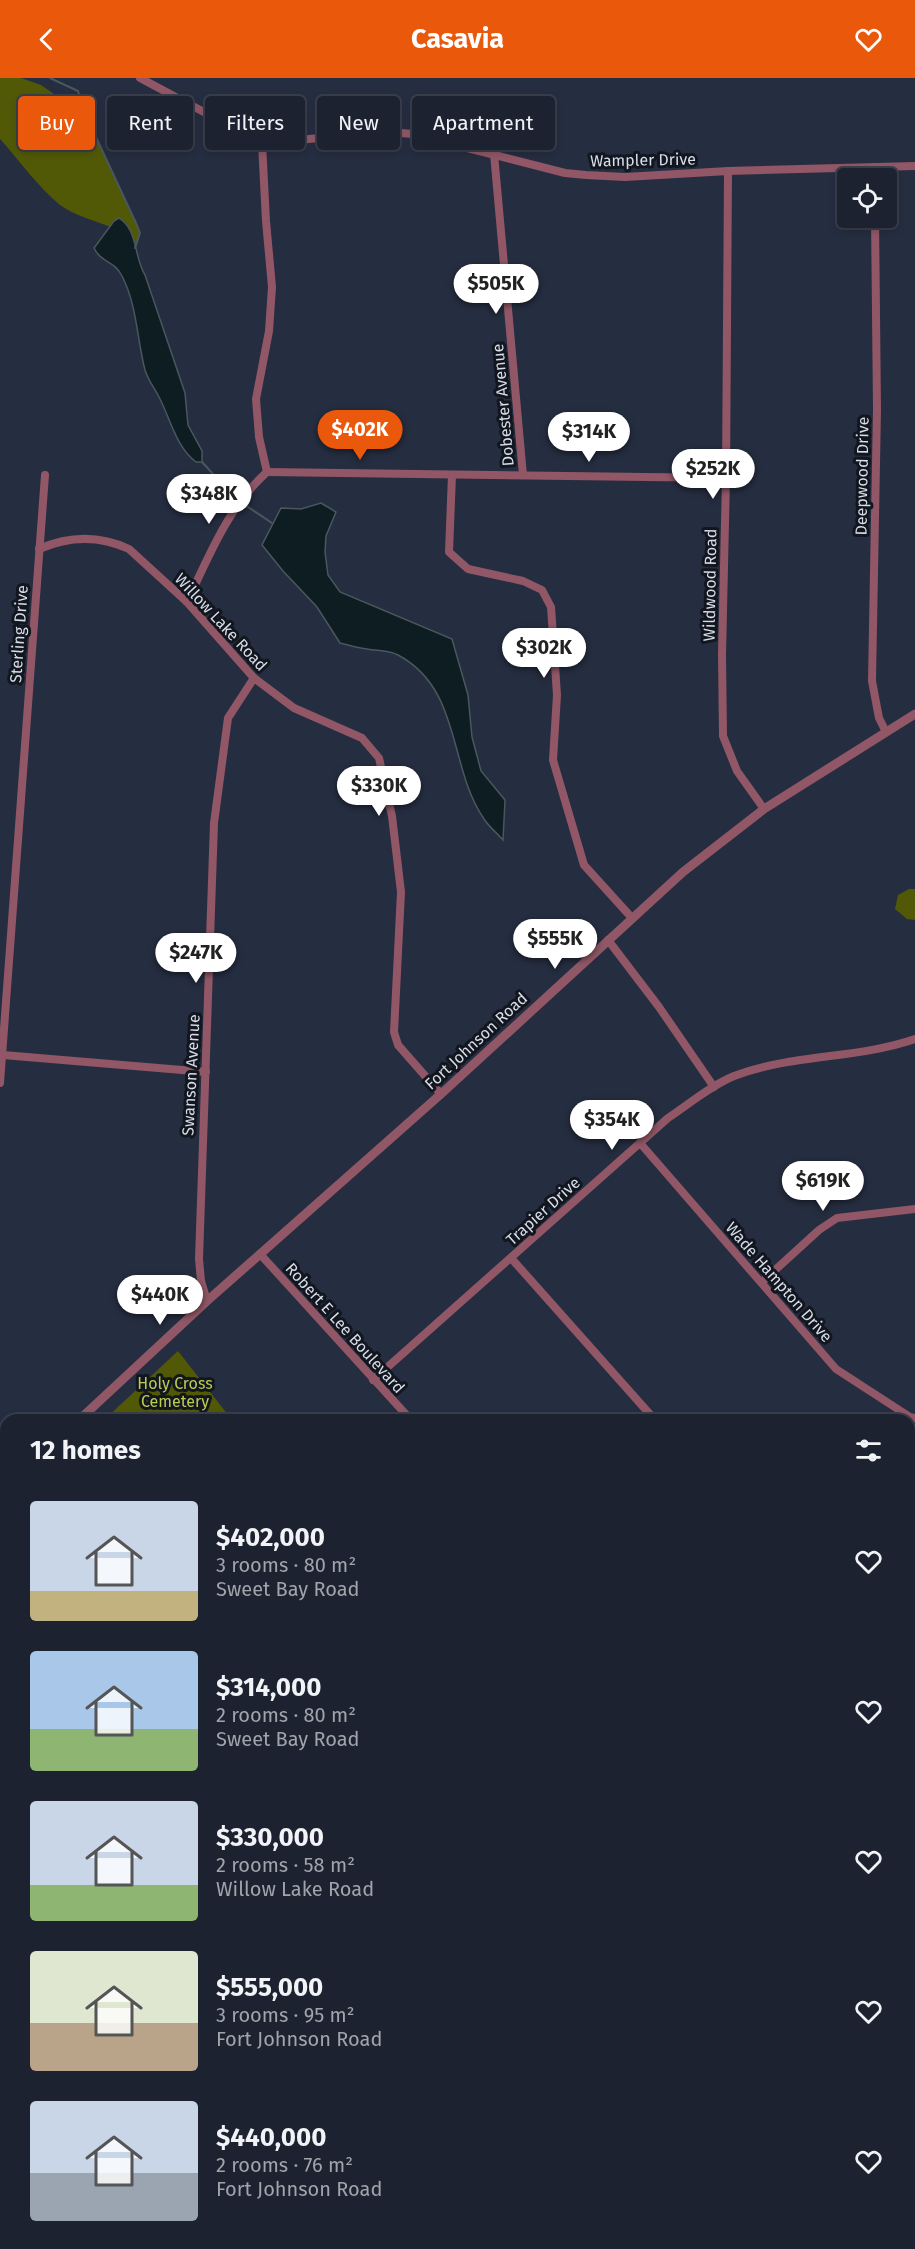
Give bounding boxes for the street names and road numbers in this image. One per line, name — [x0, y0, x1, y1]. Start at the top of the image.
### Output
street label: Wampler Drive — [590, 150, 696, 170]
street label: Dobester Avenue — [488, 343, 518, 467]
street label: Deepwood Drive — [851, 416, 873, 536]
street label: Wildwood Road — [700, 528, 720, 642]
street label: Willow Lake Road — [171, 569, 271, 675]
street label: Sterling Drive — [6, 585, 32, 683]
street label: Fort Johnson Road — [421, 989, 531, 1093]
street label: Swanson Avenue — [178, 1014, 204, 1136]
street label: Trapier Drive — [502, 1173, 584, 1249]
street label: Wade Hampton Drive — [722, 1218, 836, 1346]
street label: Robert E Lee Boulevard — [282, 1259, 408, 1397]

